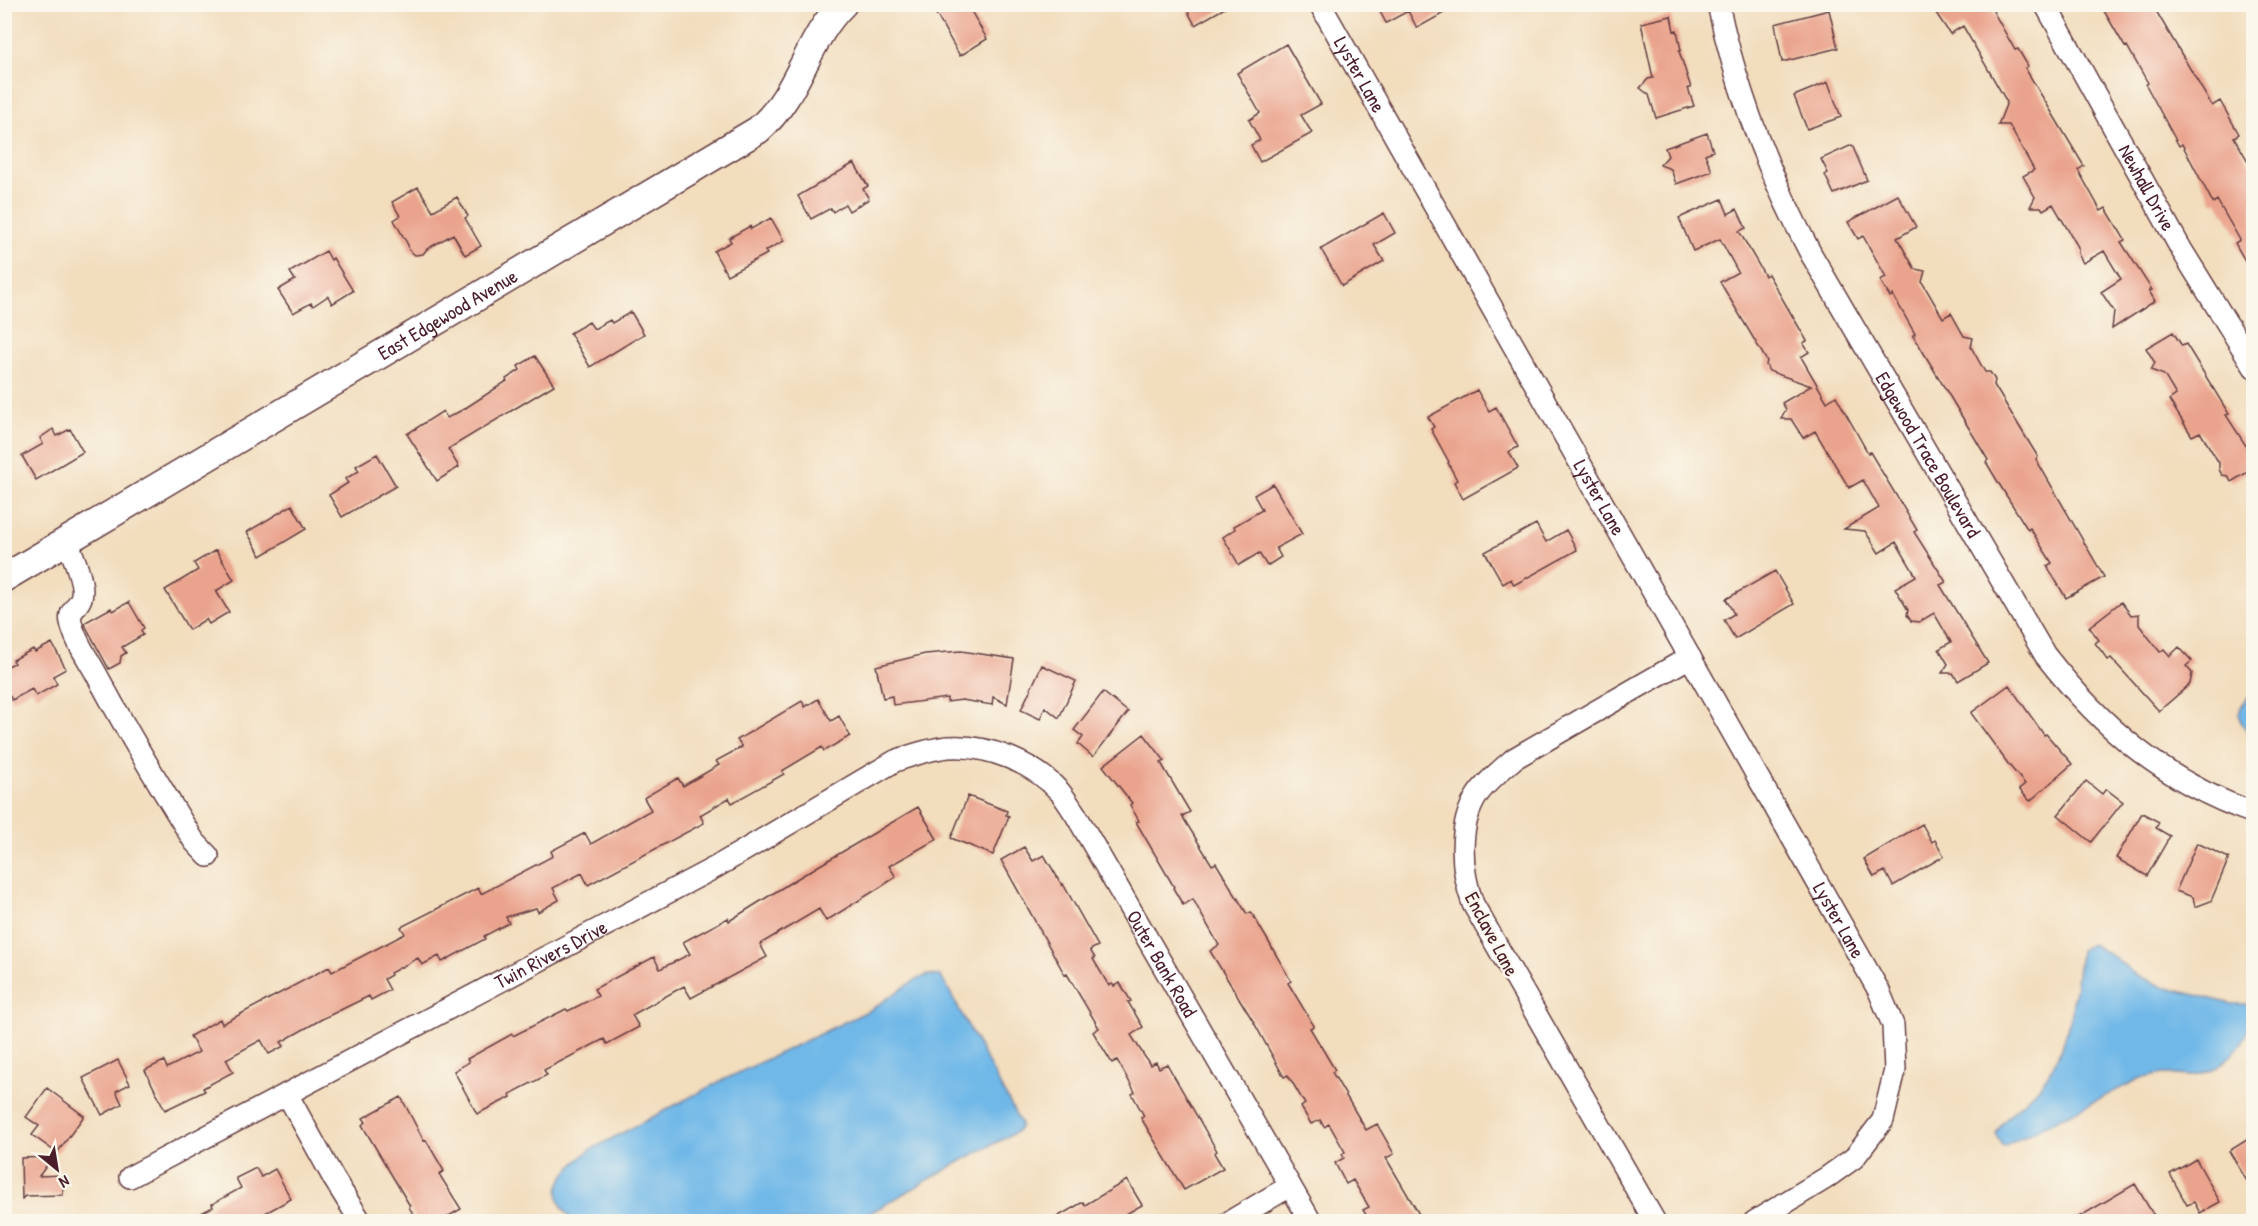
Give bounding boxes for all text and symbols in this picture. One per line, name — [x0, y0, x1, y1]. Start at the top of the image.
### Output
street label: Lyster Lane — [1328, 31, 1393, 117]
street label: Newhall Drive — [2112, 139, 2182, 235]
street label: East Edgewood Avenue — [373, 262, 522, 366]
street label: Edgewood Trace Boulevard — [1870, 367, 1988, 542]
street label: Lyster Lane — [1568, 454, 1632, 540]
street label: Lyster Lane — [1807, 877, 1872, 963]
street label: Enclave Lane — [1459, 887, 1526, 981]
street label: Outer Bank Road — [1121, 905, 1204, 1022]
street label: Twin Rivers Drive — [489, 913, 612, 995]
north arrow — [27, 1139, 87, 1199]
text: N — [55, 1170, 74, 1194]

